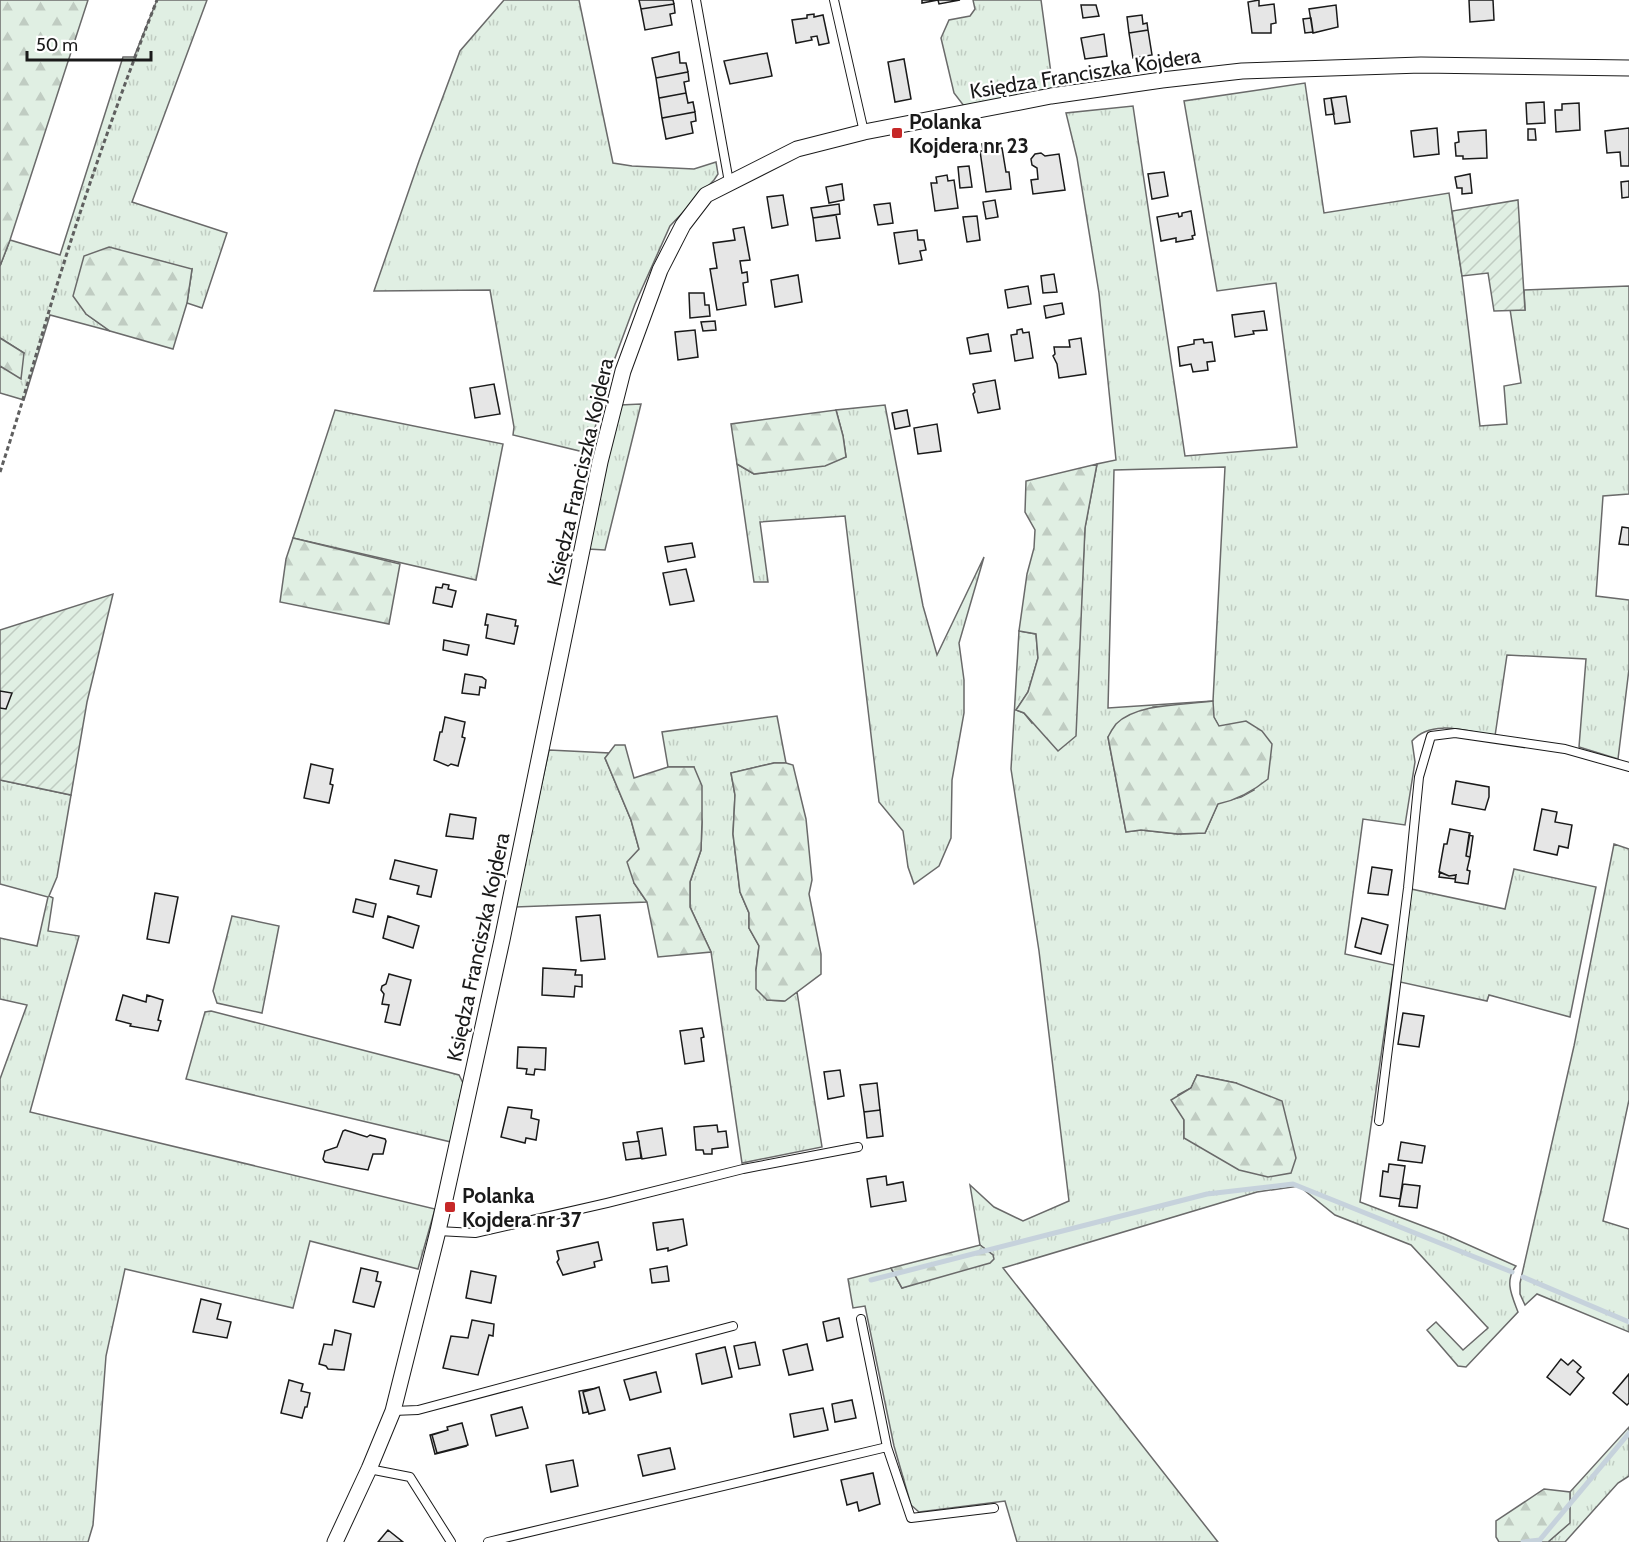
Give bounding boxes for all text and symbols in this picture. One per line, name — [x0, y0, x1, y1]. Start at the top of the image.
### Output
scale bar — [27, 24, 152, 62]
text: 50 m — [36, 34, 78, 56]
street label: Księdza Franciszka Kojdera — [968, 42, 1202, 105]
place label: Polanka Kojdera nr 23 — [909, 109, 1029, 158]
marker: Polanka Kojdera nr 23 — [890, 126, 904, 140]
street label: Księdza Franciszka Kojdera — [542, 356, 619, 589]
street label: Księdza Franciszka Kojdera — [442, 830, 515, 1064]
place label: Polanka Kojdera nr 37 — [462, 1183, 582, 1232]
marker: Polanka Kojdera nr 37 — [443, 1200, 457, 1214]

